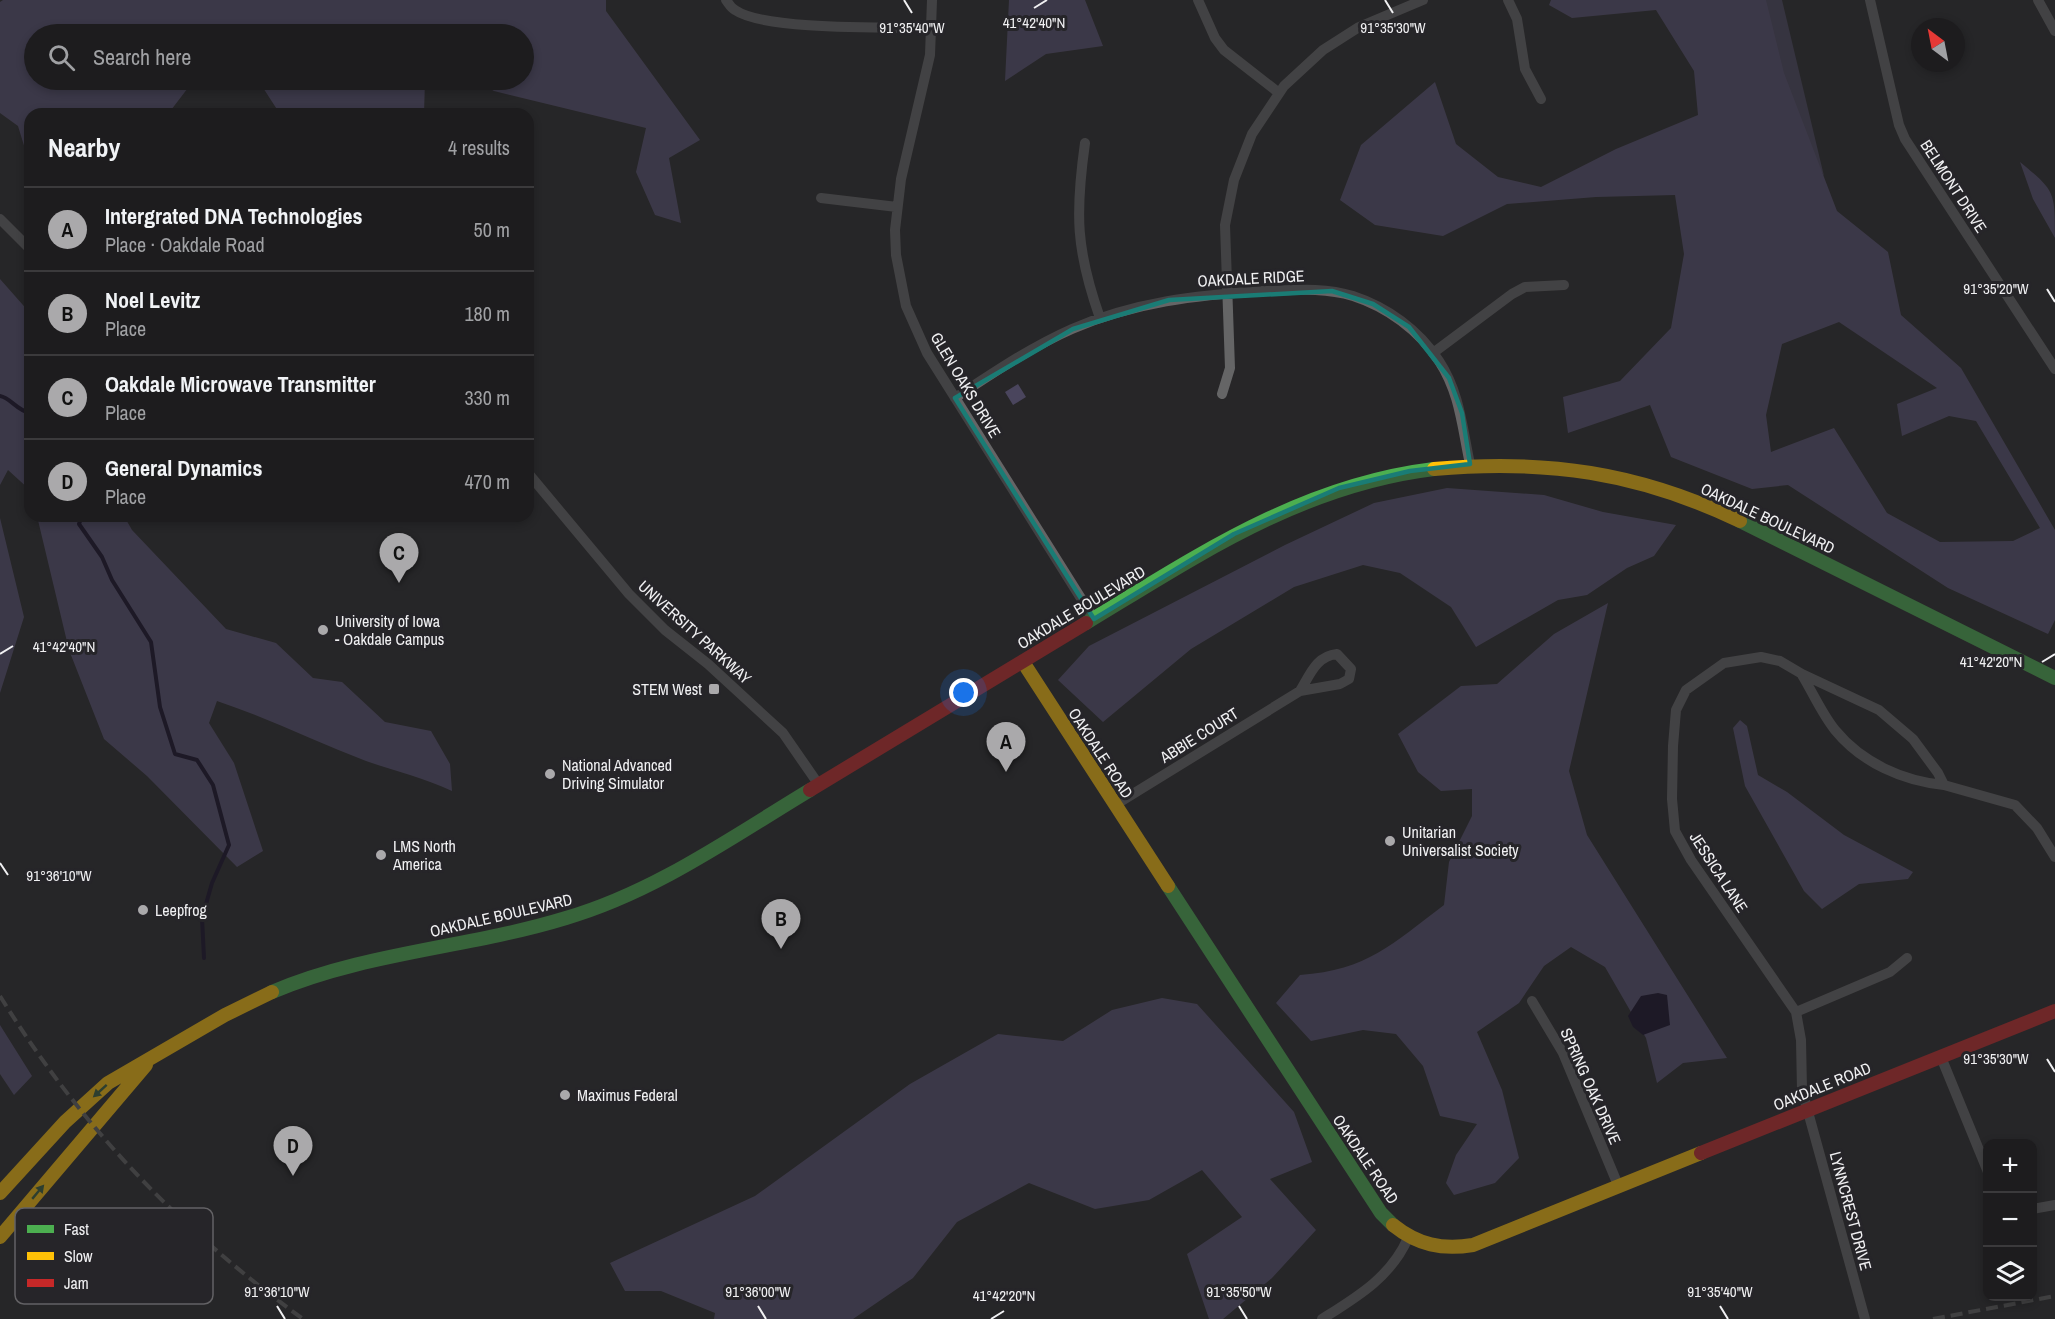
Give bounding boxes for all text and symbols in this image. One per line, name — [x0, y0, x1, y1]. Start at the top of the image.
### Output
text: 41°42'40"N — [1003, 12, 1065, 33]
text: 91°35'40"W — [879, 17, 945, 38]
text: 91°35'30"W — [1360, 17, 1426, 38]
north arrow — [1911, 18, 1965, 72]
search box — [24, 24, 534, 90]
icon: search — [45, 41, 78, 74]
text: Search here — [93, 42, 191, 72]
text: Nearby — [48, 130, 120, 165]
text: 4 results — [448, 134, 510, 161]
street label: BELMONT DRIVE — [1916, 135, 1992, 237]
text: Intergrated DNA Technologies — [105, 201, 363, 231]
text: A — [62, 216, 73, 243]
text: 50 m — [474, 216, 510, 243]
text: Place · Oakdale Road — [105, 231, 265, 258]
street label: OAKDALE RIDGE — [1197, 264, 1305, 292]
text: 91°35'20"W — [1963, 278, 2029, 299]
text: Noel Levitz — [105, 285, 200, 315]
text: B — [62, 300, 73, 327]
text: 180 m — [464, 300, 510, 327]
text: Place — [105, 315, 146, 342]
street label: GLEN OAKS DRIVE — [926, 328, 1006, 442]
text: Oakdale Microwave Transmitter — [105, 369, 376, 399]
text: C — [62, 384, 73, 411]
text: 330 m — [464, 384, 510, 411]
text: Place — [105, 399, 146, 426]
text: General Dynamics — [105, 453, 262, 483]
text: D — [62, 468, 73, 495]
text: 470 m — [464, 468, 510, 495]
street label: OAKDALE BOULEVARD — [1697, 477, 1839, 559]
text: Place — [105, 483, 146, 510]
pin: C — [380, 534, 418, 583]
street label: OAKDALE BOULEVARD — [1013, 560, 1149, 654]
street label: UNIVERSITY PARKWAY — [634, 575, 757, 689]
place label: University of Iowa - Oakdale Campus — [335, 610, 444, 650]
marker: University of Iowa - Oakdale Campus — [316, 623, 330, 637]
text: 41°42'40"N — [33, 636, 95, 657]
text: 41°42'20"N — [1960, 651, 2022, 672]
place label: STEM West — [632, 678, 702, 700]
your location — [949, 678, 978, 707]
marker: STEM West — [707, 682, 721, 696]
street label: ABBIE COURT — [1155, 702, 1242, 768]
street label: OAKDALE ROAD — [1064, 704, 1138, 802]
pin: A — [986, 722, 1026, 772]
place label: National Advanced Driving Simulator — [562, 754, 672, 794]
marker: National Advanced Driving Simulator — [543, 767, 557, 781]
place label: Unitarian Universalist Society — [1402, 821, 1519, 861]
street label: JESSICA LANE — [1685, 827, 1753, 917]
marker: Unitarian Universalist Society — [1383, 834, 1397, 848]
place label: LMS North America — [392, 835, 456, 875]
marker: LMS North America — [374, 848, 388, 862]
text: 91°36'10"W — [26, 865, 92, 886]
street label: OAKDALE BOULEVARD — [428, 888, 574, 942]
place label: Leepfrog — [155, 899, 207, 921]
pin: B — [762, 900, 800, 949]
marker: Leepfrog — [136, 903, 150, 917]
street label: SPRING OAK DRIVE — [1555, 1024, 1627, 1148]
text: 91°35'30"W — [1963, 1048, 2029, 1069]
street label: OAKDALE ROAD — [1770, 1056, 1874, 1116]
one-way arrow — [93, 1084, 108, 1097]
place label: Maximus Federal — [577, 1084, 678, 1106]
marker: Maximus Federal — [558, 1088, 572, 1102]
street label: OAKDALE ROAD — [1328, 1110, 1404, 1208]
pin: D — [274, 1126, 312, 1176]
map controls — [1983, 1139, 2037, 1301]
button: + — [1983, 1139, 2037, 1193]
street label: LYNNCREST DRIVE — [1825, 1149, 1877, 1273]
one-way arrow — [31, 1184, 44, 1200]
button: − — [1983, 1193, 2037, 1247]
legend — [15, 1208, 213, 1304]
text: Fast — [64, 1218, 89, 1240]
text: Slow — [64, 1245, 93, 1267]
button: layers — [1983, 1247, 2037, 1301]
text: Jam — [64, 1272, 89, 1294]
text: 91°36'10"W — [244, 1281, 310, 1302]
text: 91°36'00"W — [725, 1281, 791, 1302]
text: 91°35'50"W — [1206, 1281, 1272, 1302]
text: 91°35'40"W — [1687, 1281, 1753, 1302]
text: 41°42'20"N — [973, 1285, 1035, 1306]

